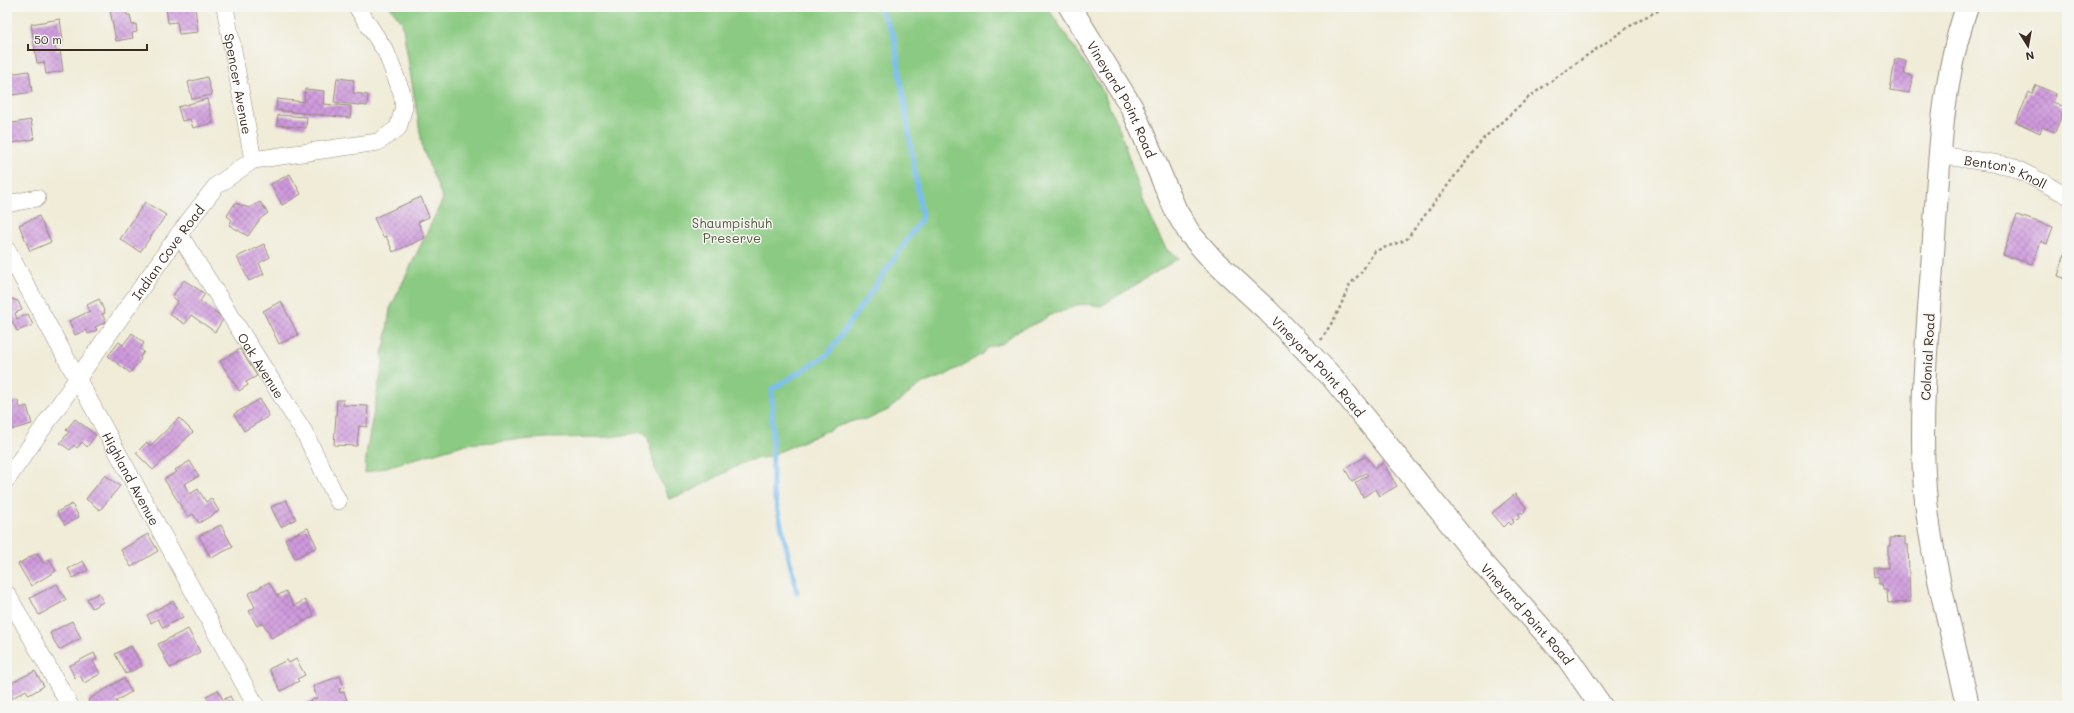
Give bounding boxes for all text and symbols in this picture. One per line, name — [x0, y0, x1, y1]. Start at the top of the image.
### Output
scale bar — [28, 26, 147, 52]
north arrow — [2008, 26, 2048, 66]
text: 50 m — [34, 31, 62, 47]
street label: Spencer Avenue — [221, 32, 257, 135]
street label: Vineyard Point Road — [1084, 37, 1161, 160]
text: N — [2024, 48, 2036, 64]
street label: Benton's Knoll — [1963, 150, 2050, 192]
street label: Indian Cove Road — [127, 201, 207, 303]
park label: Shaumpishuh Preserve — [692, 214, 772, 246]
street label: Vineyard Point Road — [1269, 312, 1369, 420]
street label: Colonial Road — [1916, 313, 1938, 401]
street label: Oak Avenue — [235, 329, 289, 401]
street label: Highland Avenue — [99, 428, 164, 528]
street label: Vineyard Point Road — [1478, 559, 1578, 667]

